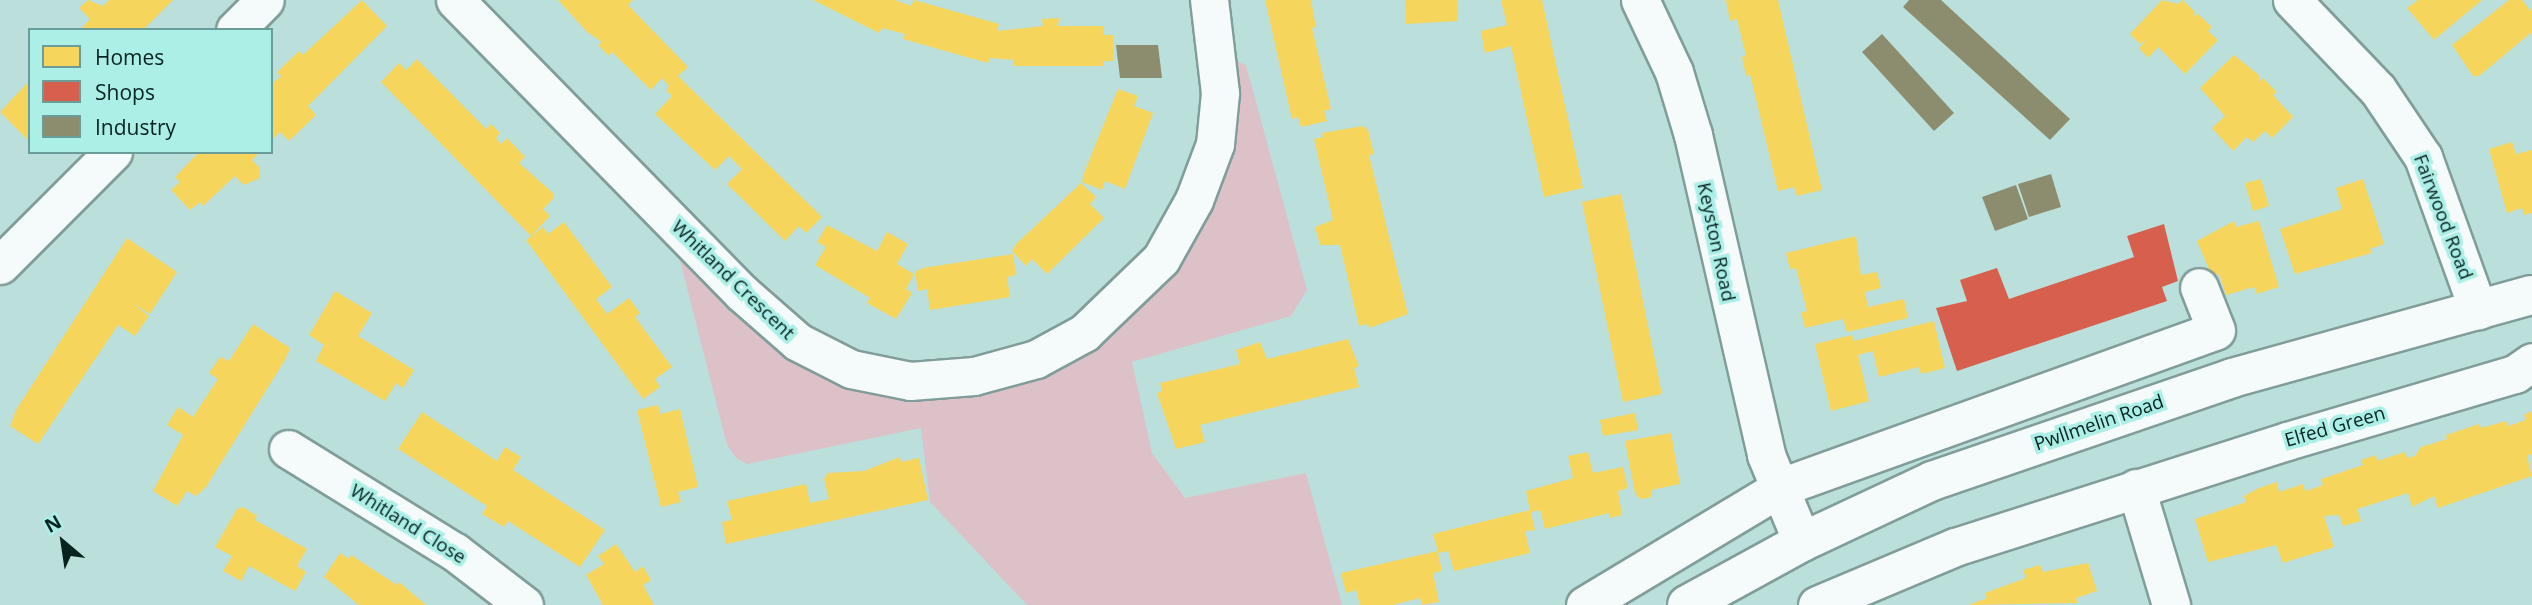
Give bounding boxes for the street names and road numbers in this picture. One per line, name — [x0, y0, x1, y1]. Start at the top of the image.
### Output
street label: Fairwood Road — [2409, 151, 2477, 283]
street label: Keyston Road — [1692, 180, 1740, 304]
street label: Whitland Crescent — [667, 216, 799, 344]
street label: Pwllmelin Road — [2031, 390, 2167, 456]
street label: Elfed Green — [2282, 402, 2388, 452]
street label: Whitland Close — [346, 479, 470, 569]

